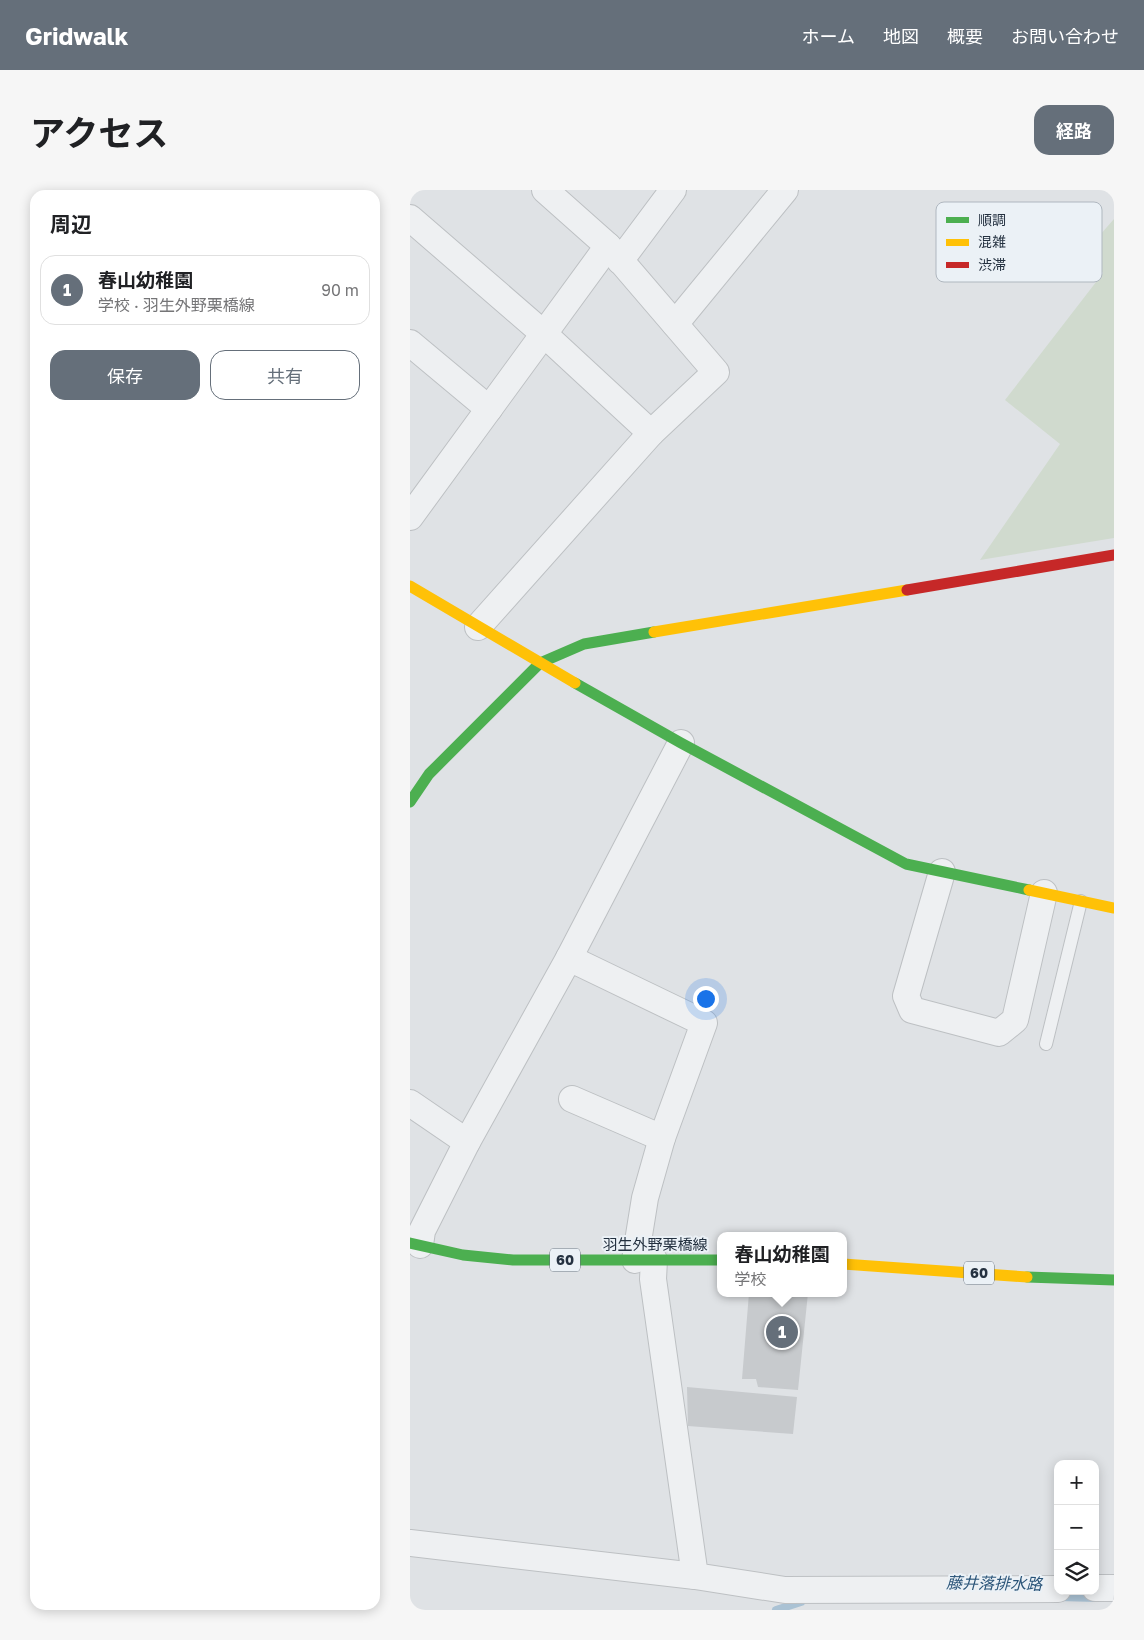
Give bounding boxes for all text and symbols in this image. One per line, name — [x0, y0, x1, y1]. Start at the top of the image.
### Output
text: Gridwalk — [25, 21, 129, 50]
text: ホーム — [802, 25, 855, 47]
text: 地図 — [883, 25, 919, 47]
text: 概要 — [947, 25, 983, 47]
text: お問い合わせ — [1011, 25, 1119, 47]
button: 経路 — [1034, 105, 1114, 155]
text: アクセス — [30, 112, 168, 154]
legend — [936, 202, 1102, 282]
text: 周辺 — [50, 211, 92, 237]
text: 順調 — [978, 211, 1006, 228]
text: 混雑 — [978, 233, 1006, 250]
text: 渋滞 — [978, 256, 1006, 273]
text: 春山幼稚園 — [98, 268, 193, 291]
text: 1 — [63, 280, 71, 300]
text: 90 m — [321, 280, 359, 300]
text: 学校 · 羽生外野栗橋線 — [98, 295, 255, 315]
button: 保存 — [50, 350, 200, 400]
button: 共有 — [210, 350, 360, 400]
your location — [693, 986, 719, 1012]
popup — [717, 1232, 847, 1297]
street label: 羽生外野栗橋線 — [602, 1235, 708, 1253]
text: 春山幼稚園 — [734, 1242, 830, 1265]
road number: 60 — [550, 1248, 580, 1272]
road number: 60 — [964, 1262, 994, 1284]
text: 学校 — [734, 1269, 767, 1289]
pin: 1 — [766, 1313, 798, 1351]
map controls — [1054, 1460, 1099, 1595]
button: + — [1054, 1460, 1099, 1505]
button: − — [1054, 1505, 1099, 1550]
button: layers — [1054, 1550, 1099, 1595]
water label: 藤井落排水路 — [946, 1572, 1044, 1594]

